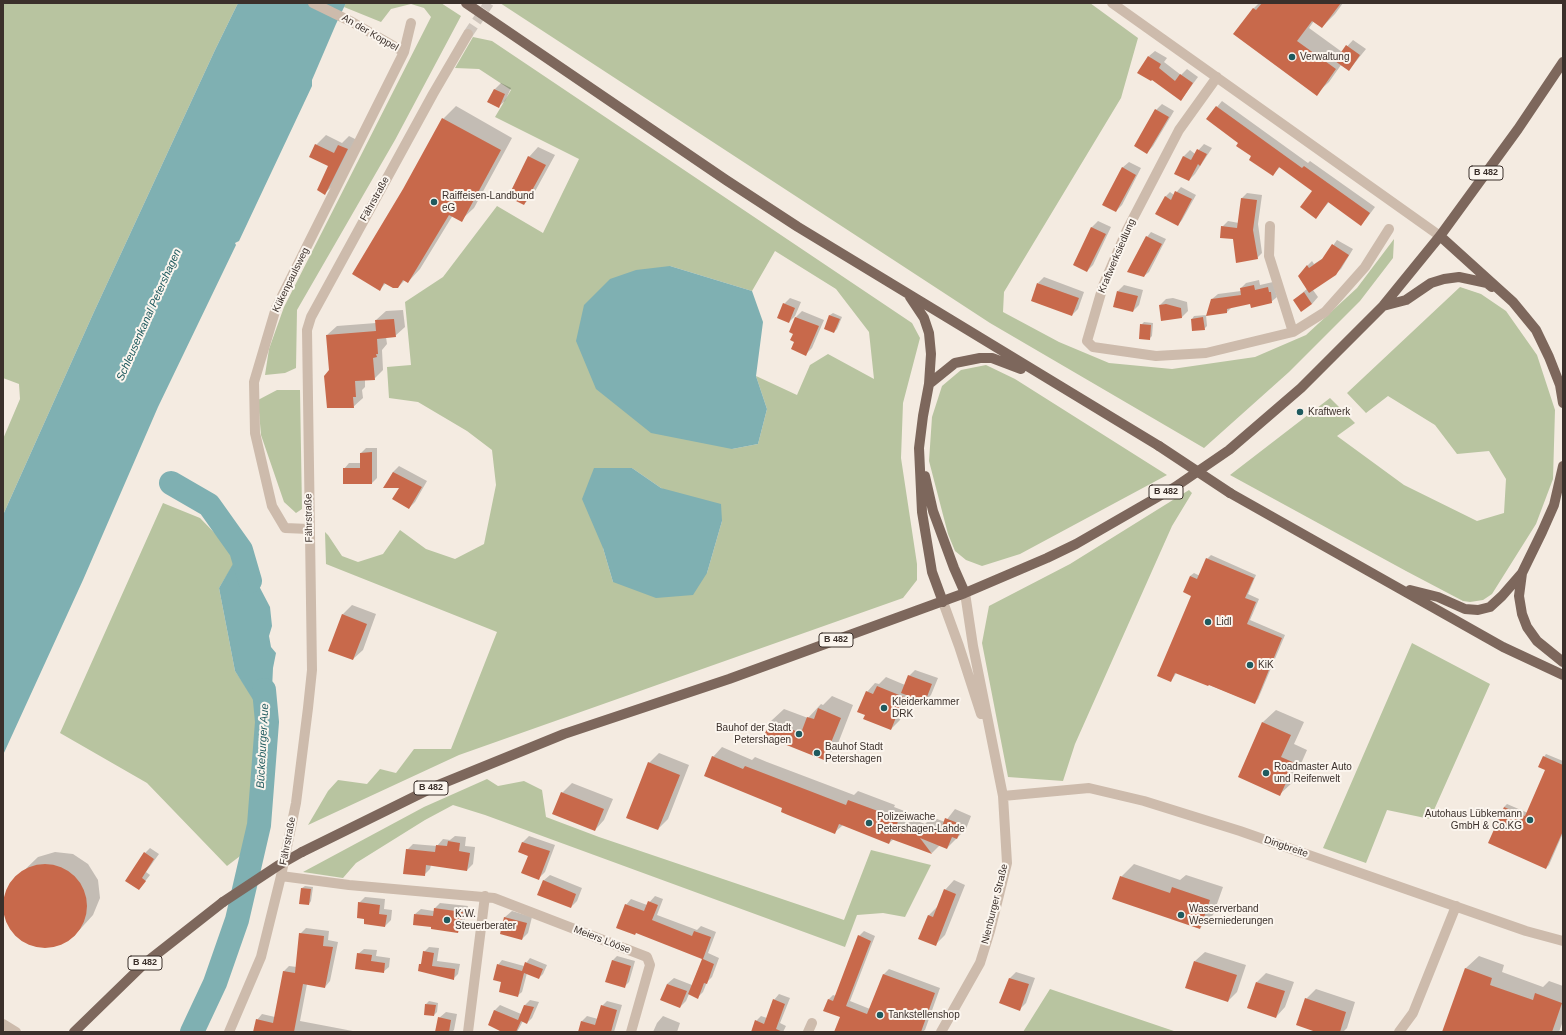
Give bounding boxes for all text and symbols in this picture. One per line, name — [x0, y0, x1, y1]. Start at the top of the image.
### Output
street label: An der Koppel — [340, 12, 400, 54]
place label: Verwaltung — [1300, 51, 1349, 63]
marker: Verwaltung — [1287, 52, 1297, 62]
road number: B 482 — [1469, 166, 1503, 180]
street label: Fährstraße — [358, 175, 392, 223]
place label: Raiffeisen-Landbund eG — [442, 190, 534, 214]
marker: Raiffeisen-Landbund eG — [429, 197, 439, 207]
street label: Kraftwerksiedlung — [1096, 217, 1138, 295]
street label: Kükenpaulsweg — [270, 246, 312, 314]
water label: Schleusenkanal Petershagen — [114, 247, 184, 383]
place label: Kraftwerk — [1308, 406, 1350, 418]
marker: Kraftwerk — [1295, 407, 1305, 417]
road number: B 482 — [1149, 485, 1183, 499]
street label: Fährstraße — [303, 493, 315, 543]
place label: Lidl — [1216, 616, 1232, 628]
marker: Lidl — [1203, 617, 1213, 627]
road number: B 482 — [819, 633, 853, 647]
place label: KiK — [1258, 659, 1274, 671]
marker: KiK — [1245, 660, 1255, 670]
place label: Kleiderkammer DRK — [892, 696, 959, 720]
water label: Bückeburger Aue — [254, 703, 272, 789]
marker: Kleiderkammer DRK — [879, 703, 889, 713]
place label: Bauhof der Stadt Petershagen — [716, 722, 791, 746]
marker: Bauhof der Stadt Petershagen — [794, 729, 804, 739]
place label: Bauhof Stadt Petershagen — [825, 741, 883, 764]
marker: Bauhof Stadt Petershagen — [812, 748, 822, 758]
place label: Roadmaster Auto und Reifenwelt — [1274, 761, 1352, 784]
marker: Roadmaster Auto und Reifenwelt — [1261, 768, 1271, 778]
road number: B 482 — [414, 781, 448, 795]
place label: Autohaus Lübkemann GmbH & Co.KG — [1425, 808, 1522, 832]
place label: Polizeiwache Petershagen-Lahde — [877, 811, 965, 834]
marker: Autohaus Lübkemann GmbH & Co.KG — [1525, 815, 1535, 825]
street label: Fährstraße — [277, 816, 299, 866]
marker: Polizeiwache Petershagen-Lahde — [864, 818, 874, 828]
street label: Dingbreite — [1262, 834, 1310, 860]
street label: Nienburger Straße — [979, 863, 1011, 945]
place label: Wasserverband Weserniederungen — [1189, 903, 1273, 926]
place label: K.W. Steuerberater — [455, 908, 516, 932]
marker: Wasserverband Weserniederungen — [1176, 910, 1186, 920]
marker: K.W. Steuerberater — [442, 915, 452, 925]
street label: Meiers Lööse — [572, 924, 632, 956]
road number: B 482 — [128, 956, 162, 970]
place label: Tankstellenshop — [888, 1009, 960, 1021]
marker: Tankstellenshop — [875, 1010, 885, 1020]

